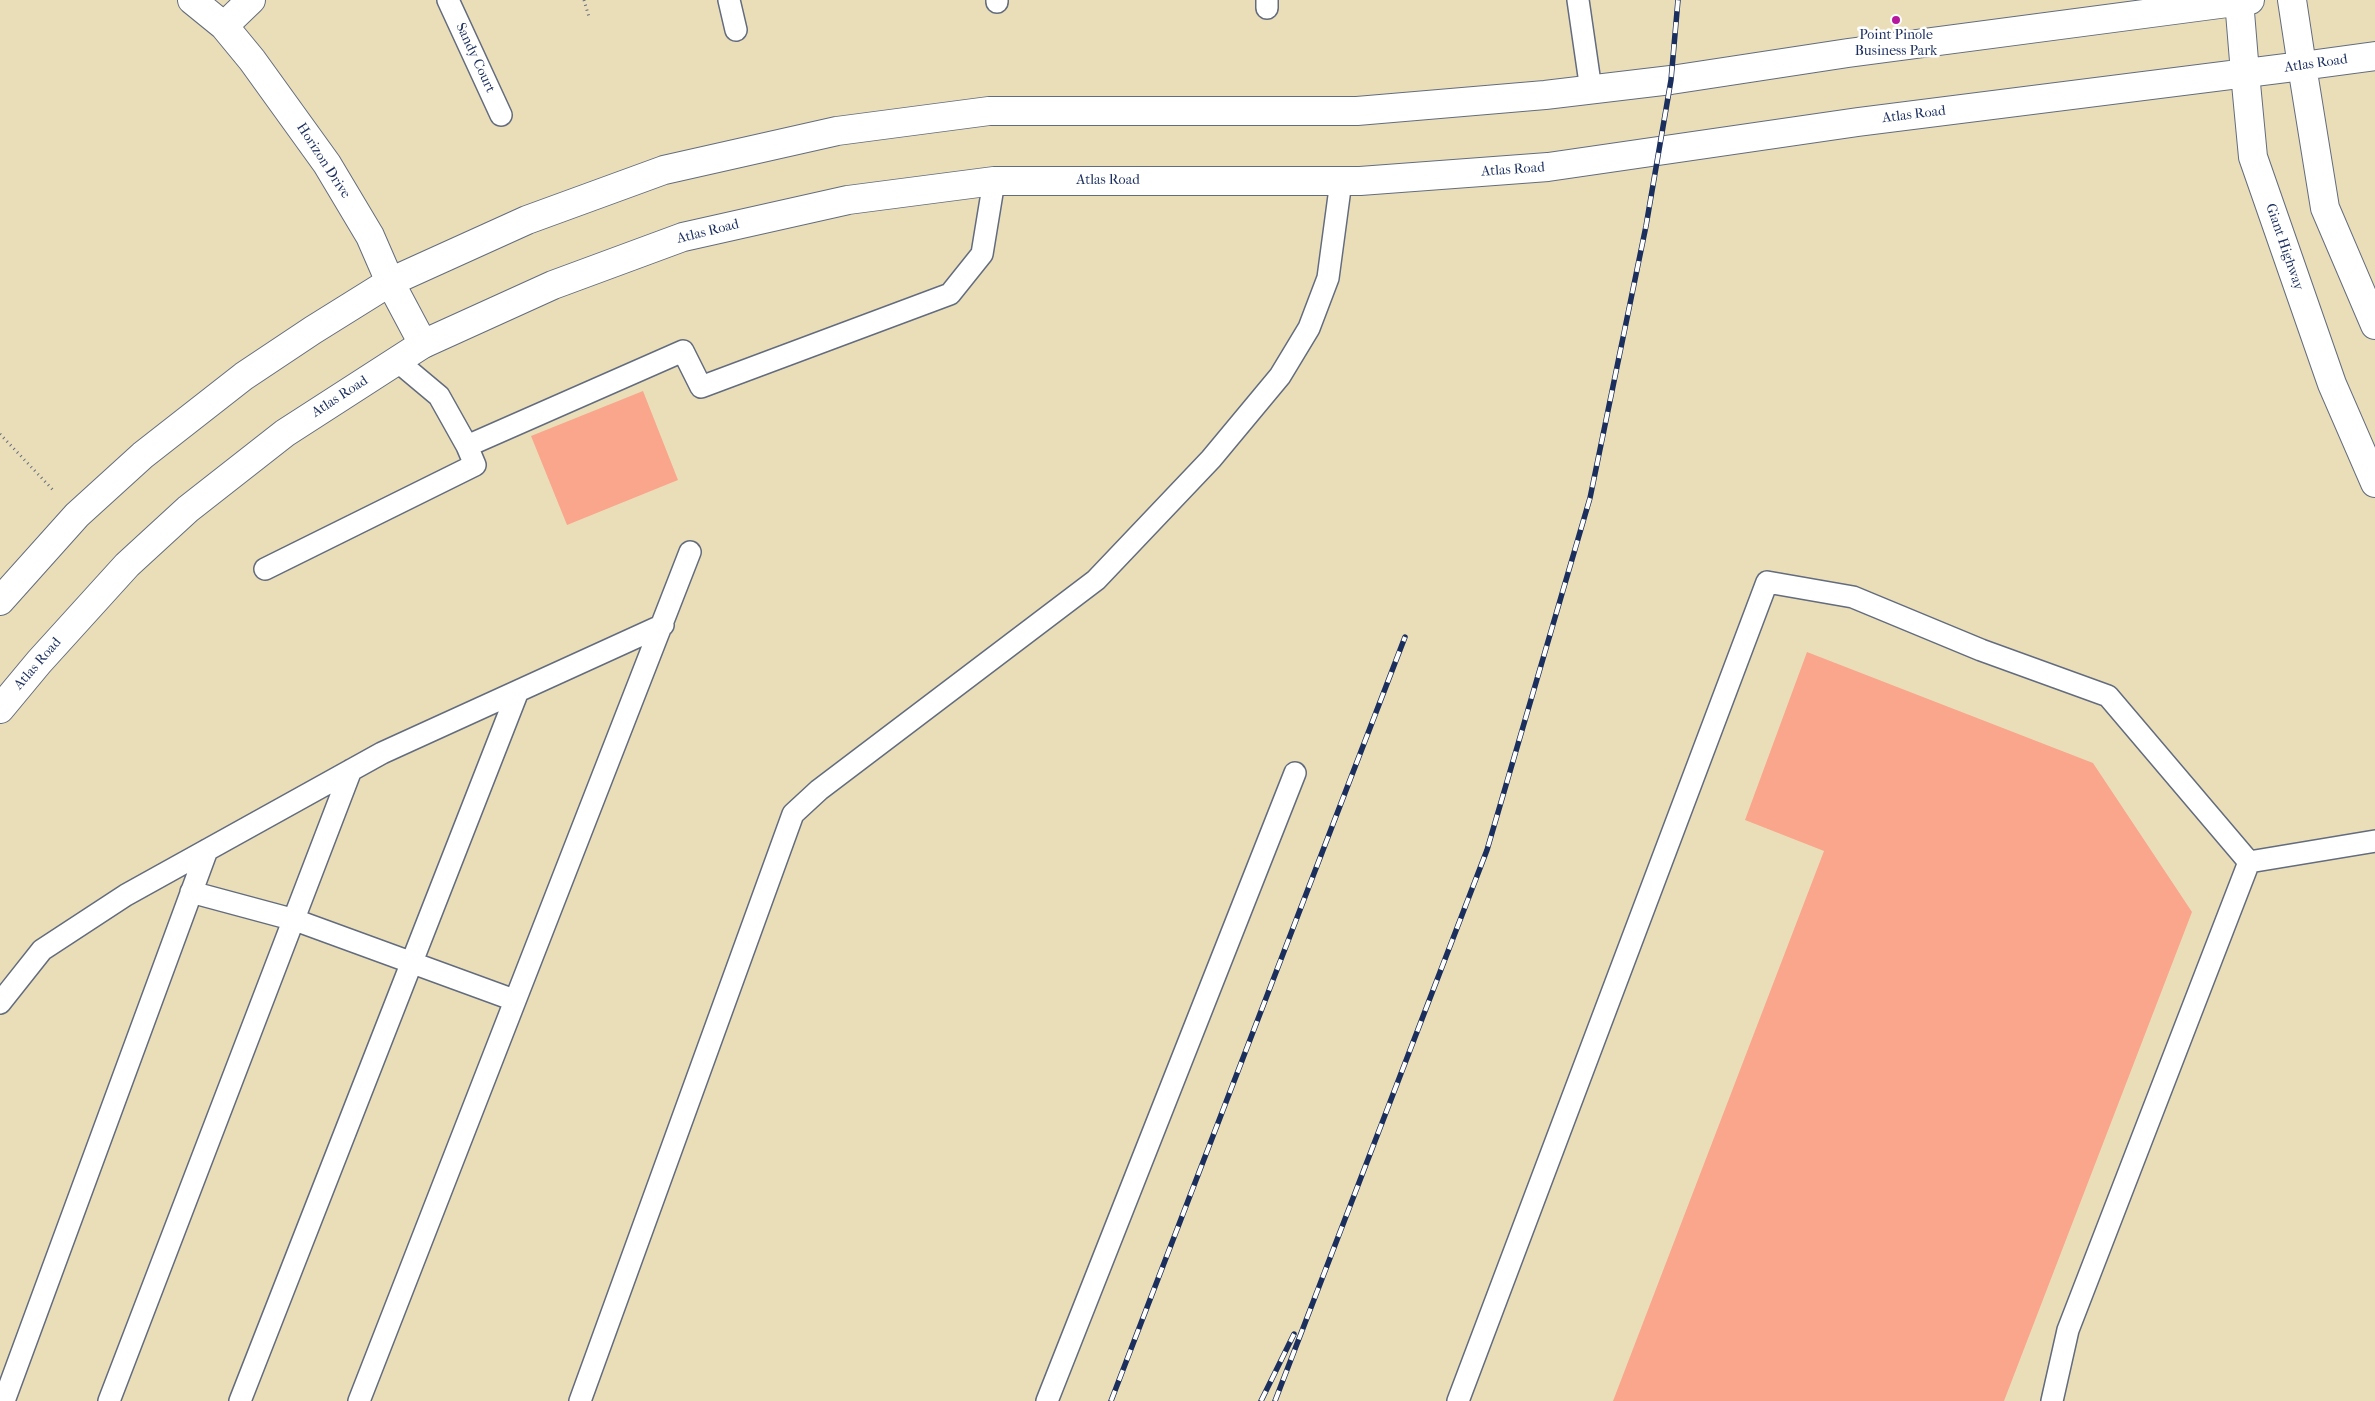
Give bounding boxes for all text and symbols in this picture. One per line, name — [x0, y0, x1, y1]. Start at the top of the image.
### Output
marker: Point Pinole Business Park — [1890, 14, 1902, 26]
street label: Sandy Court — [452, 20, 498, 96]
place label: Point Pinole Business Park — [1855, 28, 1937, 60]
street label: Atlas Road — [2283, 51, 2349, 77]
street label: Atlas Road — [1881, 103, 1947, 127]
street label: Horizon Drive — [292, 120, 354, 202]
street label: Atlas Road — [1481, 159, 1545, 181]
street label: Atlas Road — [1076, 173, 1140, 189]
street label: Giant Highway — [2261, 201, 2307, 293]
street label: Atlas Road — [675, 216, 741, 248]
street label: Atlas Road — [309, 373, 371, 421]
street label: Atlas Road — [11, 634, 65, 694]

